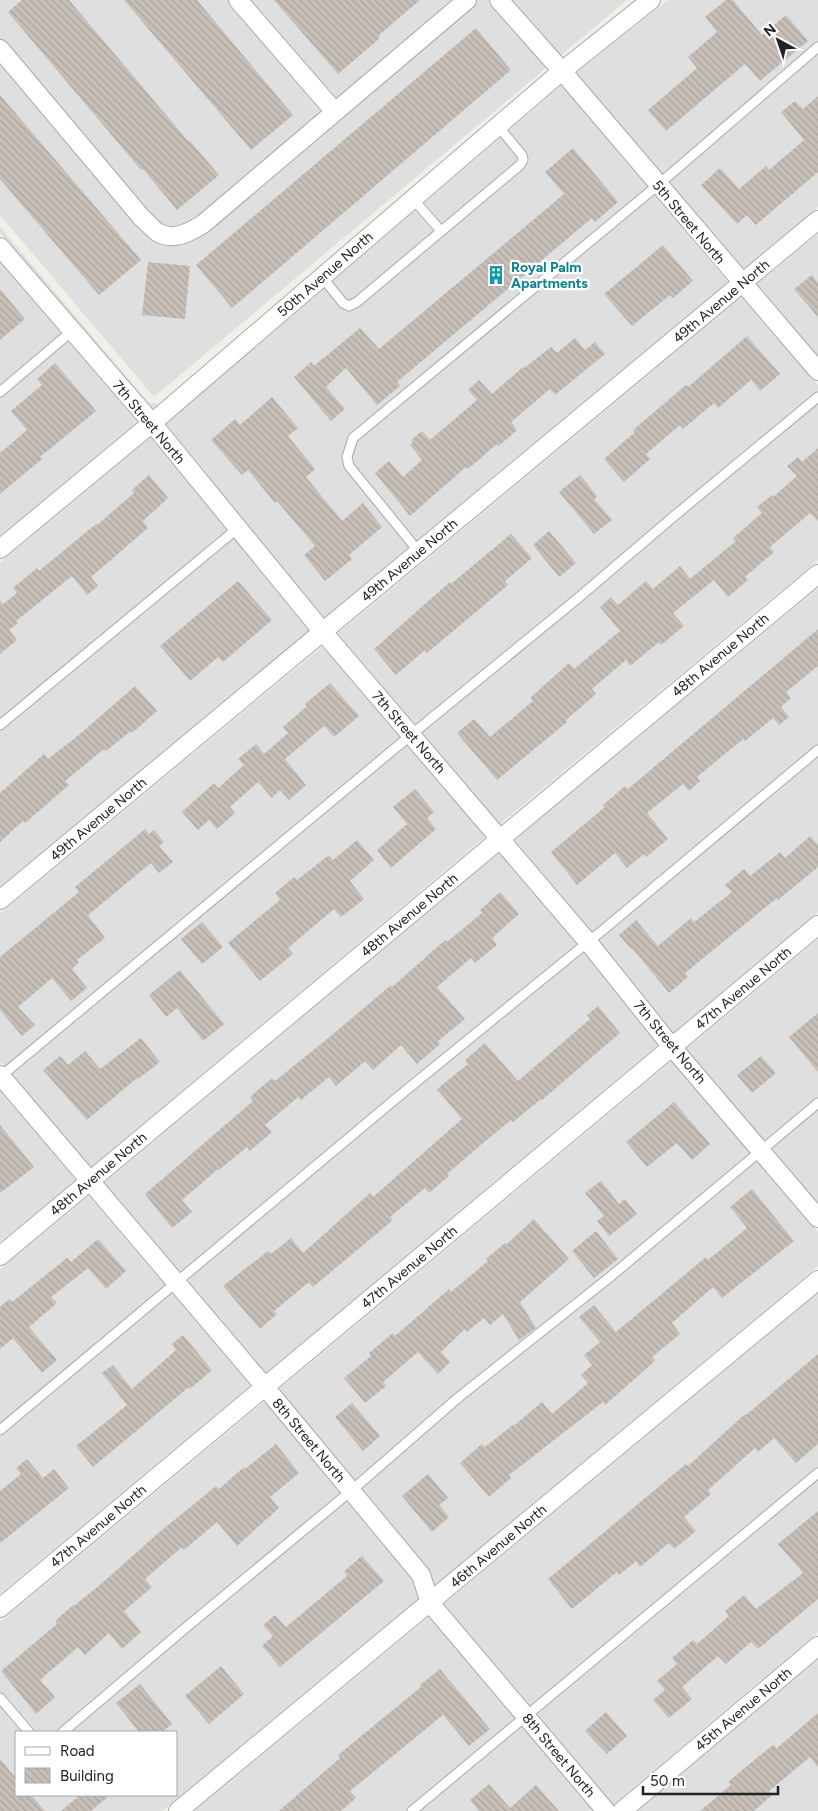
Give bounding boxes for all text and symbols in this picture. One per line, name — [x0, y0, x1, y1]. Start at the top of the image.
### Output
north arrow — [753, 15, 803, 65]
text: N — [760, 20, 780, 40]
street label: 5th Street North — [649, 177, 729, 268]
street label: 50th Avenue North — [274, 228, 377, 321]
street label: 49th Avenue North — [670, 256, 773, 347]
place label: Royal Palm Apartments — [511, 259, 588, 292]
building icon: Royal Palm Apartments — [485, 264, 507, 286]
street label: 7th Street North — [109, 377, 189, 468]
street label: 49th Avenue North — [358, 515, 461, 606]
street label: 48th Avenue North — [668, 610, 772, 701]
street label: 7th Street North — [368, 688, 449, 777]
street label: 49th Avenue North — [47, 774, 150, 865]
street label: 48th Avenue North — [357, 870, 461, 961]
street label: 47th Avenue North — [692, 943, 795, 1034]
street label: 7th Street North — [630, 997, 710, 1088]
street label: 48th Avenue North — [46, 1129, 150, 1220]
street label: 47th Avenue North — [358, 1222, 461, 1313]
street label: 8th Street North — [268, 1395, 349, 1486]
street label: 47th Avenue North — [47, 1481, 150, 1572]
street label: 46th Avenue North — [447, 1501, 550, 1592]
street label: 45th Avenue North — [692, 1664, 795, 1755]
street label: 8th Street North — [518, 1710, 599, 1801]
legend — [15, 1731, 178, 1796]
text: Road — [60, 1742, 95, 1760]
scale bar — [643, 1764, 778, 1796]
text: Building — [60, 1767, 114, 1785]
text: 50 m — [650, 1772, 685, 1790]

